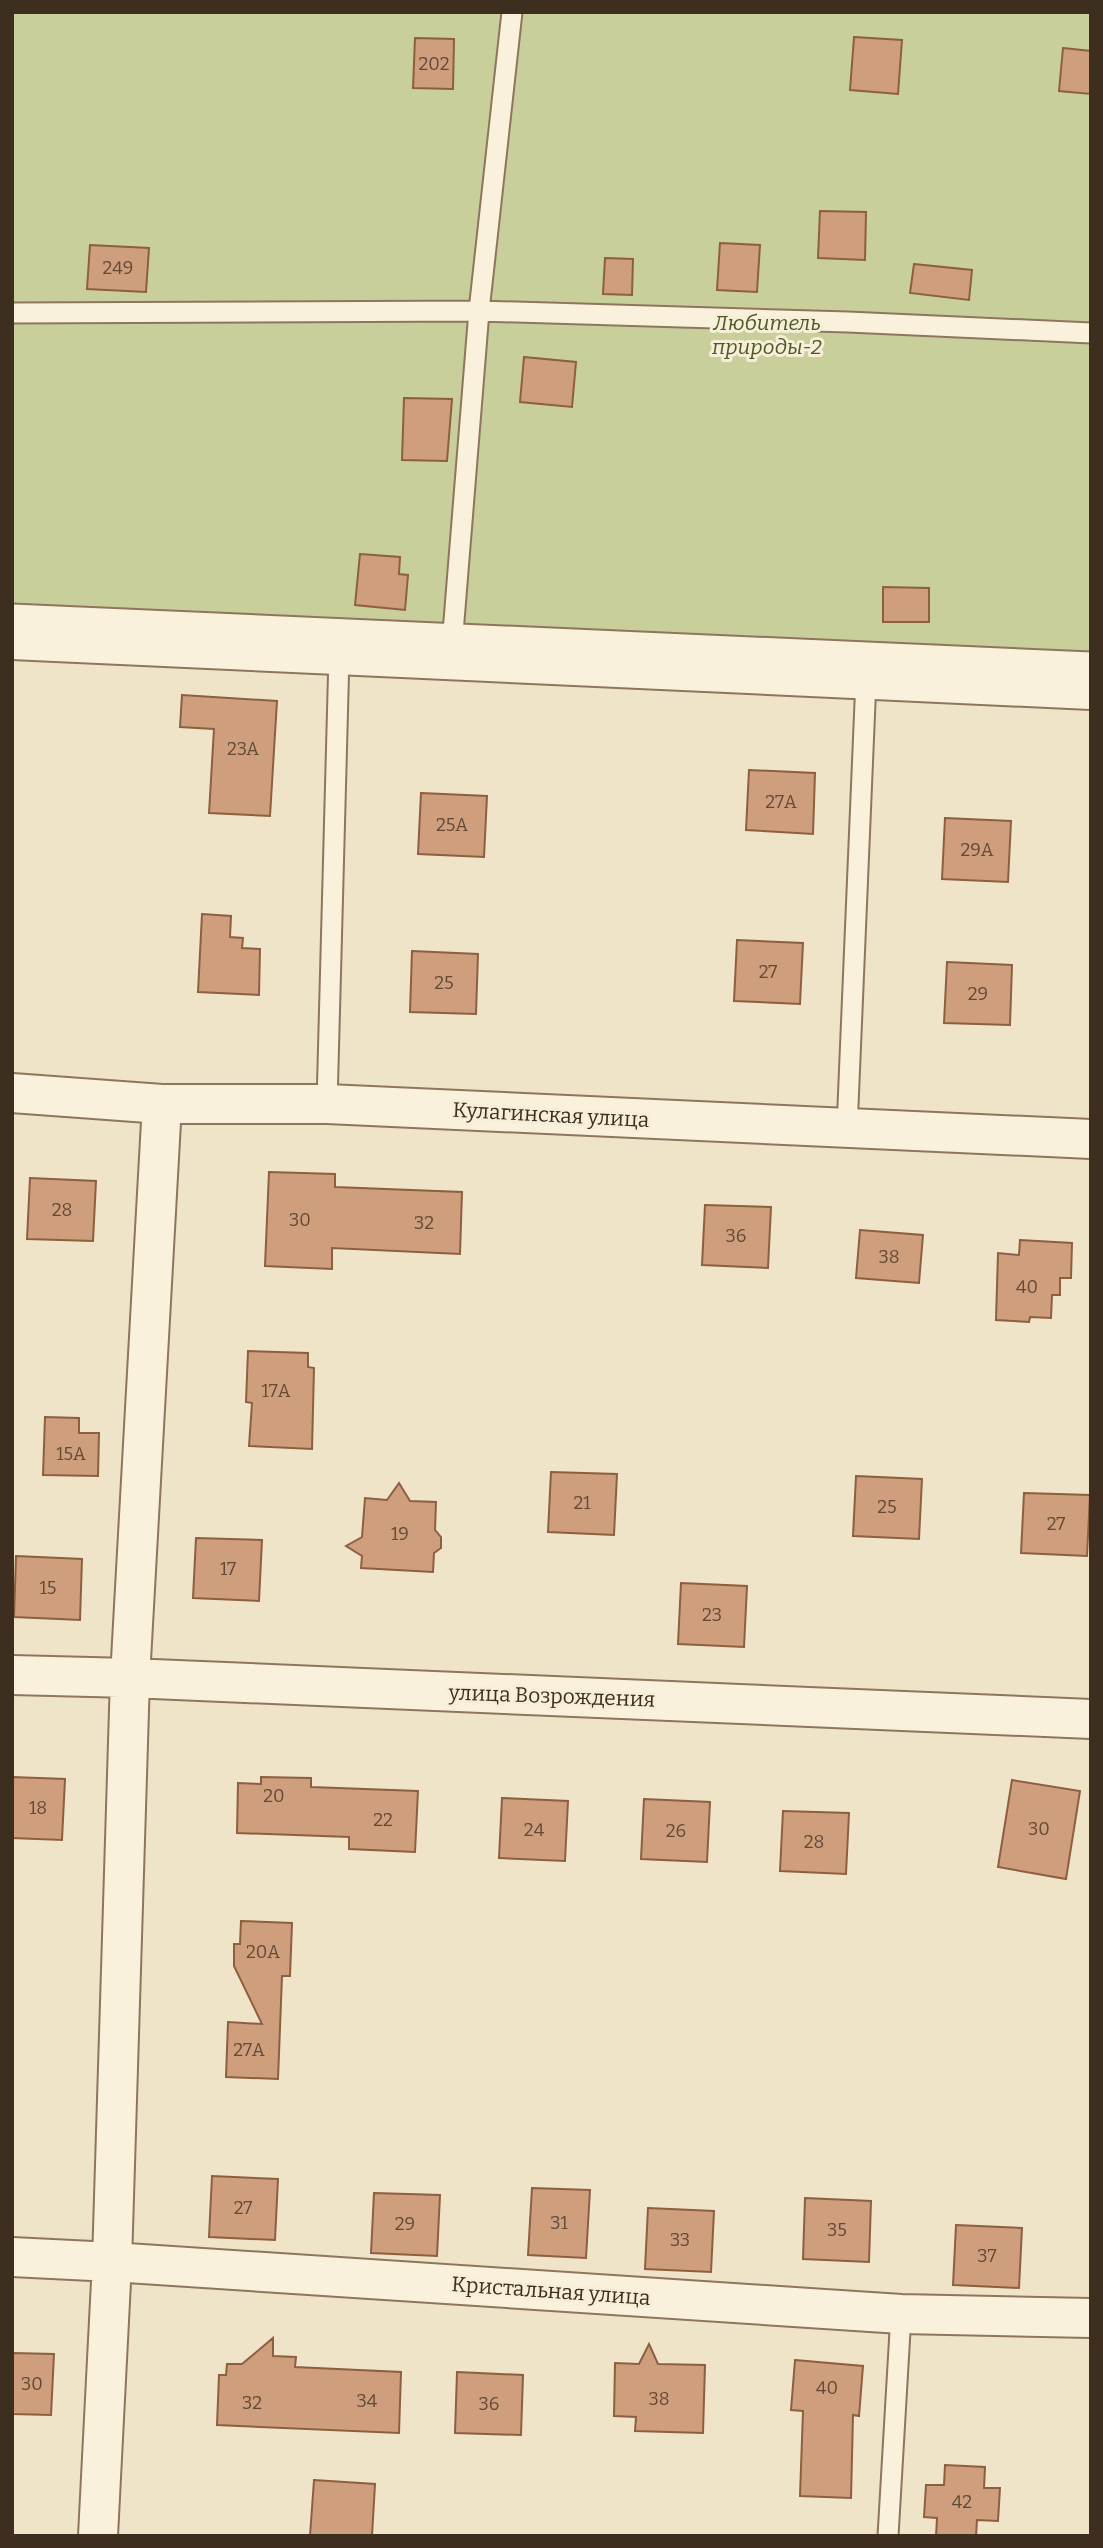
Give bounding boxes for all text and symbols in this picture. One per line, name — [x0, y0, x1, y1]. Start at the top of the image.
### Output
house number: 202 — [418, 53, 450, 75]
house number: 249 — [103, 257, 133, 279]
park label: Любитель природы-2 — [711, 310, 822, 360]
house number: 23А — [227, 738, 259, 760]
house number: 27А — [765, 791, 797, 813]
house number: 25А — [436, 814, 468, 836]
house number: 29А — [960, 839, 994, 861]
house number: 27 — [759, 961, 777, 983]
house number: 25 — [434, 972, 454, 994]
house number: 29 — [968, 983, 988, 1005]
street label: Кулагинская улица — [452, 1097, 651, 1133]
house number: 28 — [52, 1199, 72, 1221]
house number: 30 — [289, 1209, 311, 1231]
house number: 32 — [414, 1212, 434, 1234]
house number: 36 — [726, 1225, 746, 1247]
house number: 38 — [878, 1246, 900, 1268]
house number: 40 — [1016, 1276, 1038, 1298]
house number: 17А — [262, 1380, 291, 1402]
house number: 15А — [56, 1443, 86, 1465]
house number: 21 — [573, 1492, 591, 1514]
house number: 25 — [877, 1496, 897, 1518]
house number: 27 — [1047, 1513, 1065, 1535]
house number: 19 — [391, 1523, 409, 1545]
house number: 17 — [220, 1558, 236, 1580]
house number: 15 — [40, 1577, 56, 1599]
house number: 23 — [702, 1604, 722, 1626]
street label: улица Возрождения — [447, 1679, 656, 1713]
house number: 20 — [263, 1785, 285, 1807]
house number: 18 — [29, 1797, 47, 1819]
house number: 22 — [373, 1809, 393, 1831]
house number: 30 — [1028, 1818, 1050, 1840]
house number: 24 — [524, 1819, 545, 1841]
house number: 26 — [666, 1820, 686, 1842]
house number: 28 — [804, 1831, 824, 1853]
house number: 20А — [246, 1941, 280, 1963]
house number: 27А — [233, 2039, 265, 2061]
house number: 27 — [234, 2197, 252, 2219]
house number: 31 — [550, 2212, 568, 2234]
house number: 29 — [395, 2213, 415, 2235]
house number: 35 — [827, 2219, 847, 2241]
house number: 33 — [670, 2229, 690, 2251]
house number: 37 — [977, 2245, 997, 2267]
street label: Кристальная улица — [451, 2271, 652, 2311]
house number: 30 — [21, 2373, 43, 2395]
house number: 40 — [816, 2377, 838, 2399]
house number: 38 — [648, 2388, 670, 2410]
house number: 34 — [357, 2390, 378, 2412]
house number: 32 — [242, 2392, 262, 2414]
house number: 36 — [479, 2393, 499, 2415]
house number: 42 — [952, 2491, 972, 2513]

